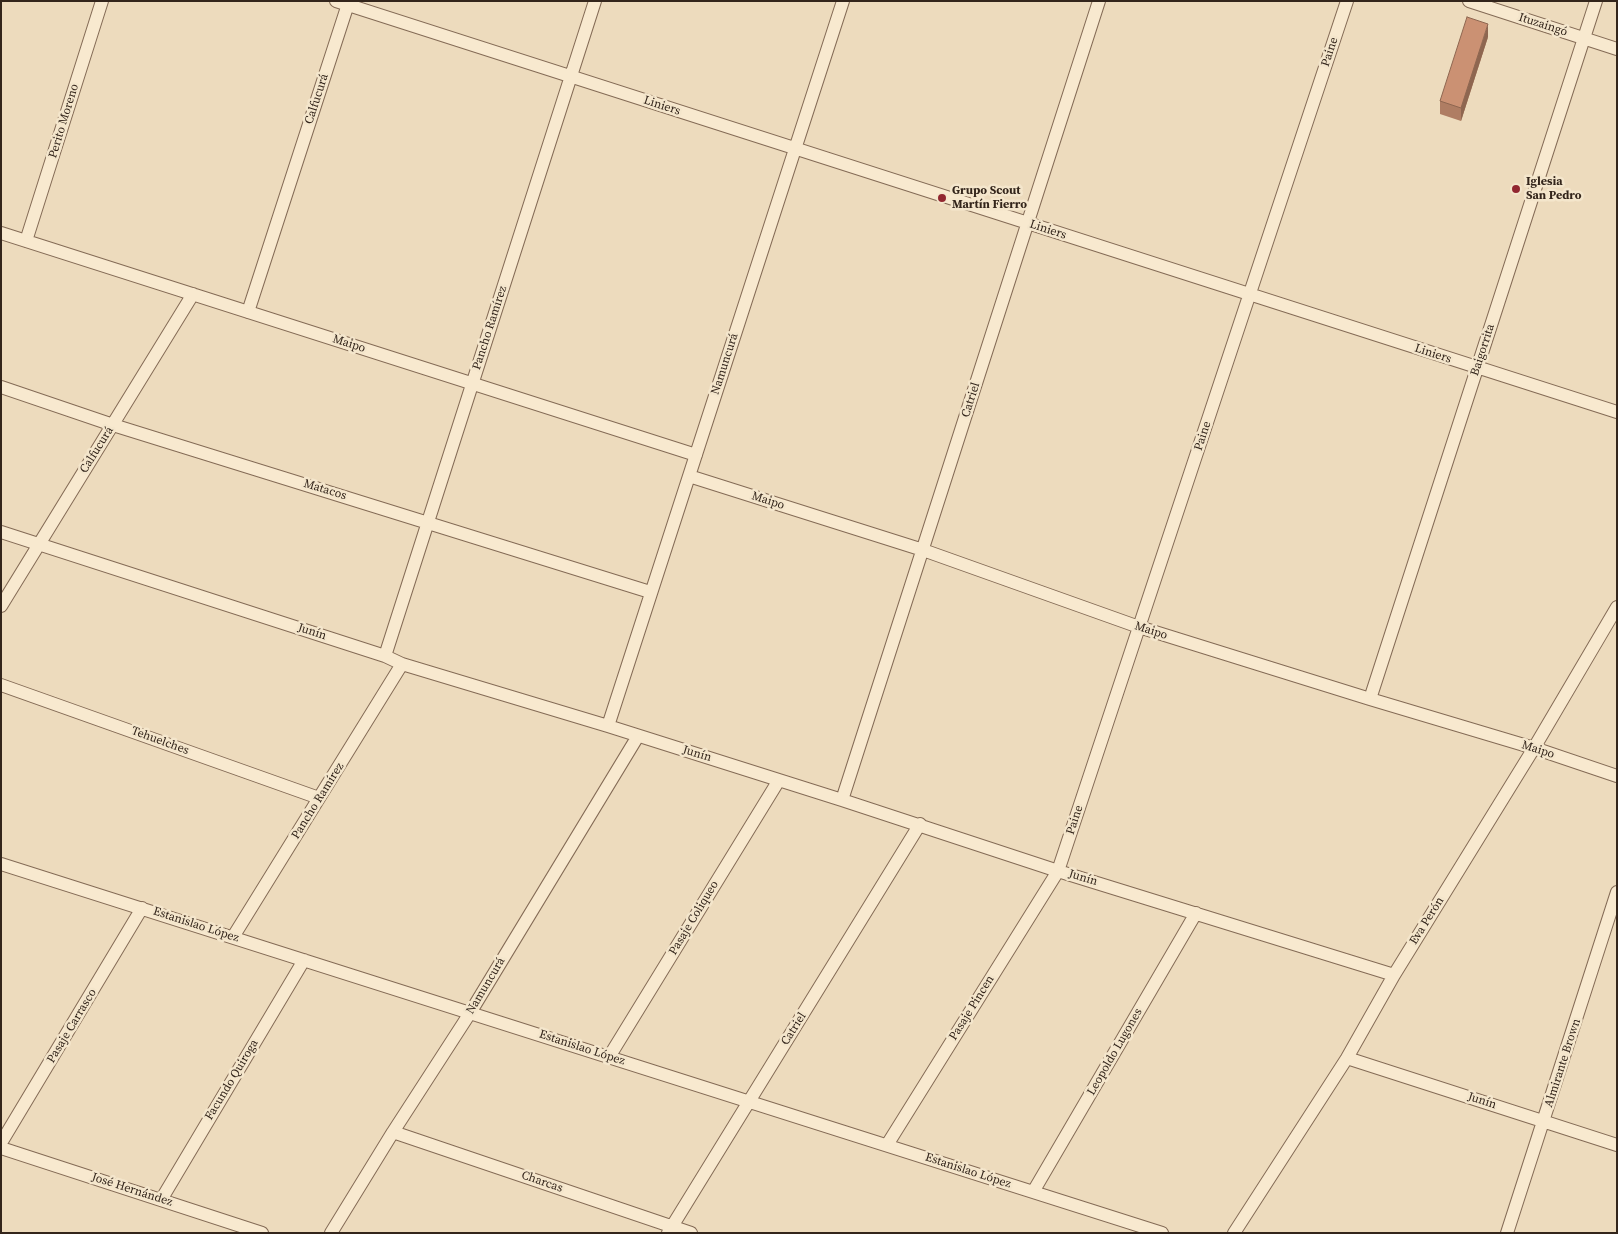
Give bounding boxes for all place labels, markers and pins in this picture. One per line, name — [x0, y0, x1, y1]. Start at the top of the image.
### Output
place label: Iglesia San Pedro — [1526, 175, 1581, 203]
marker: Iglesia San Pedro — [1510, 183, 1522, 195]
place label: Grupo Scout Martín Fierro — [952, 184, 1027, 212]
marker: Grupo Scout Martín Fierro — [936, 192, 948, 204]

